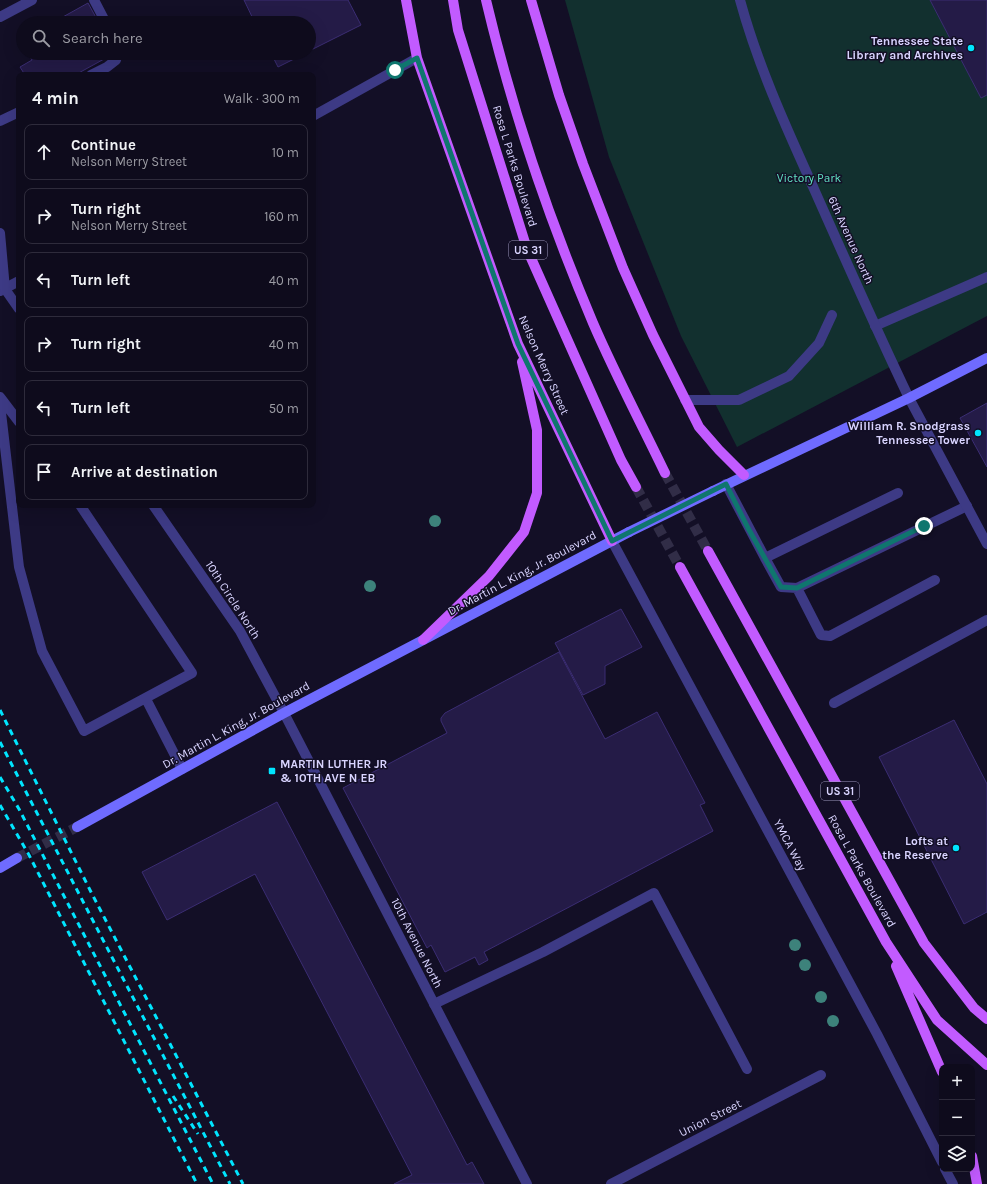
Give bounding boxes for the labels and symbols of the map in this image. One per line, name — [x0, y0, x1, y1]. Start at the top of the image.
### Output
place label: Tennessee State Library and Archives — [846, 34, 963, 62]
marker: Tennessee State Library and Archives — [966, 43, 976, 53]
route start — [386, 61, 404, 79]
street label: Rosa L Parks Boulevard — [490, 103, 540, 229]
park label: Victory Park — [777, 171, 842, 185]
street label: 6th Avenue North — [825, 194, 877, 286]
road number: US 31 — [509, 241, 547, 259]
street label: Nelson Merry Street — [516, 313, 572, 417]
place label: William R. Snodgrass Tennessee Tower — [848, 419, 970, 447]
marker: William R. Snodgrass Tennessee Tower — [973, 428, 983, 438]
route end — [915, 517, 933, 535]
street label: Dr. Martin L. King, Jr. Boulevard — [445, 528, 599, 618]
street label: 10th Circle North — [203, 558, 263, 642]
street label: Dr. Martin L. King, Jr. Boulevard — [160, 679, 312, 771]
place label: MARTIN LUTHER JR & 10TH AVE N EB — [280, 757, 388, 785]
marker: MARTIN LUTHER JR & 10TH AVE N EB — [267, 766, 277, 776]
road number: US 31 — [821, 782, 859, 800]
street label: Rosa L Parks Boulevard — [825, 812, 899, 930]
street label: YMCA Way — [771, 817, 810, 874]
place label: Lofts at the Reserve — [882, 834, 948, 862]
marker: Lofts at the Reserve — [951, 843, 961, 853]
street label: 10th Avenue North — [388, 896, 446, 990]
street label: Union Street — [676, 1096, 744, 1140]

